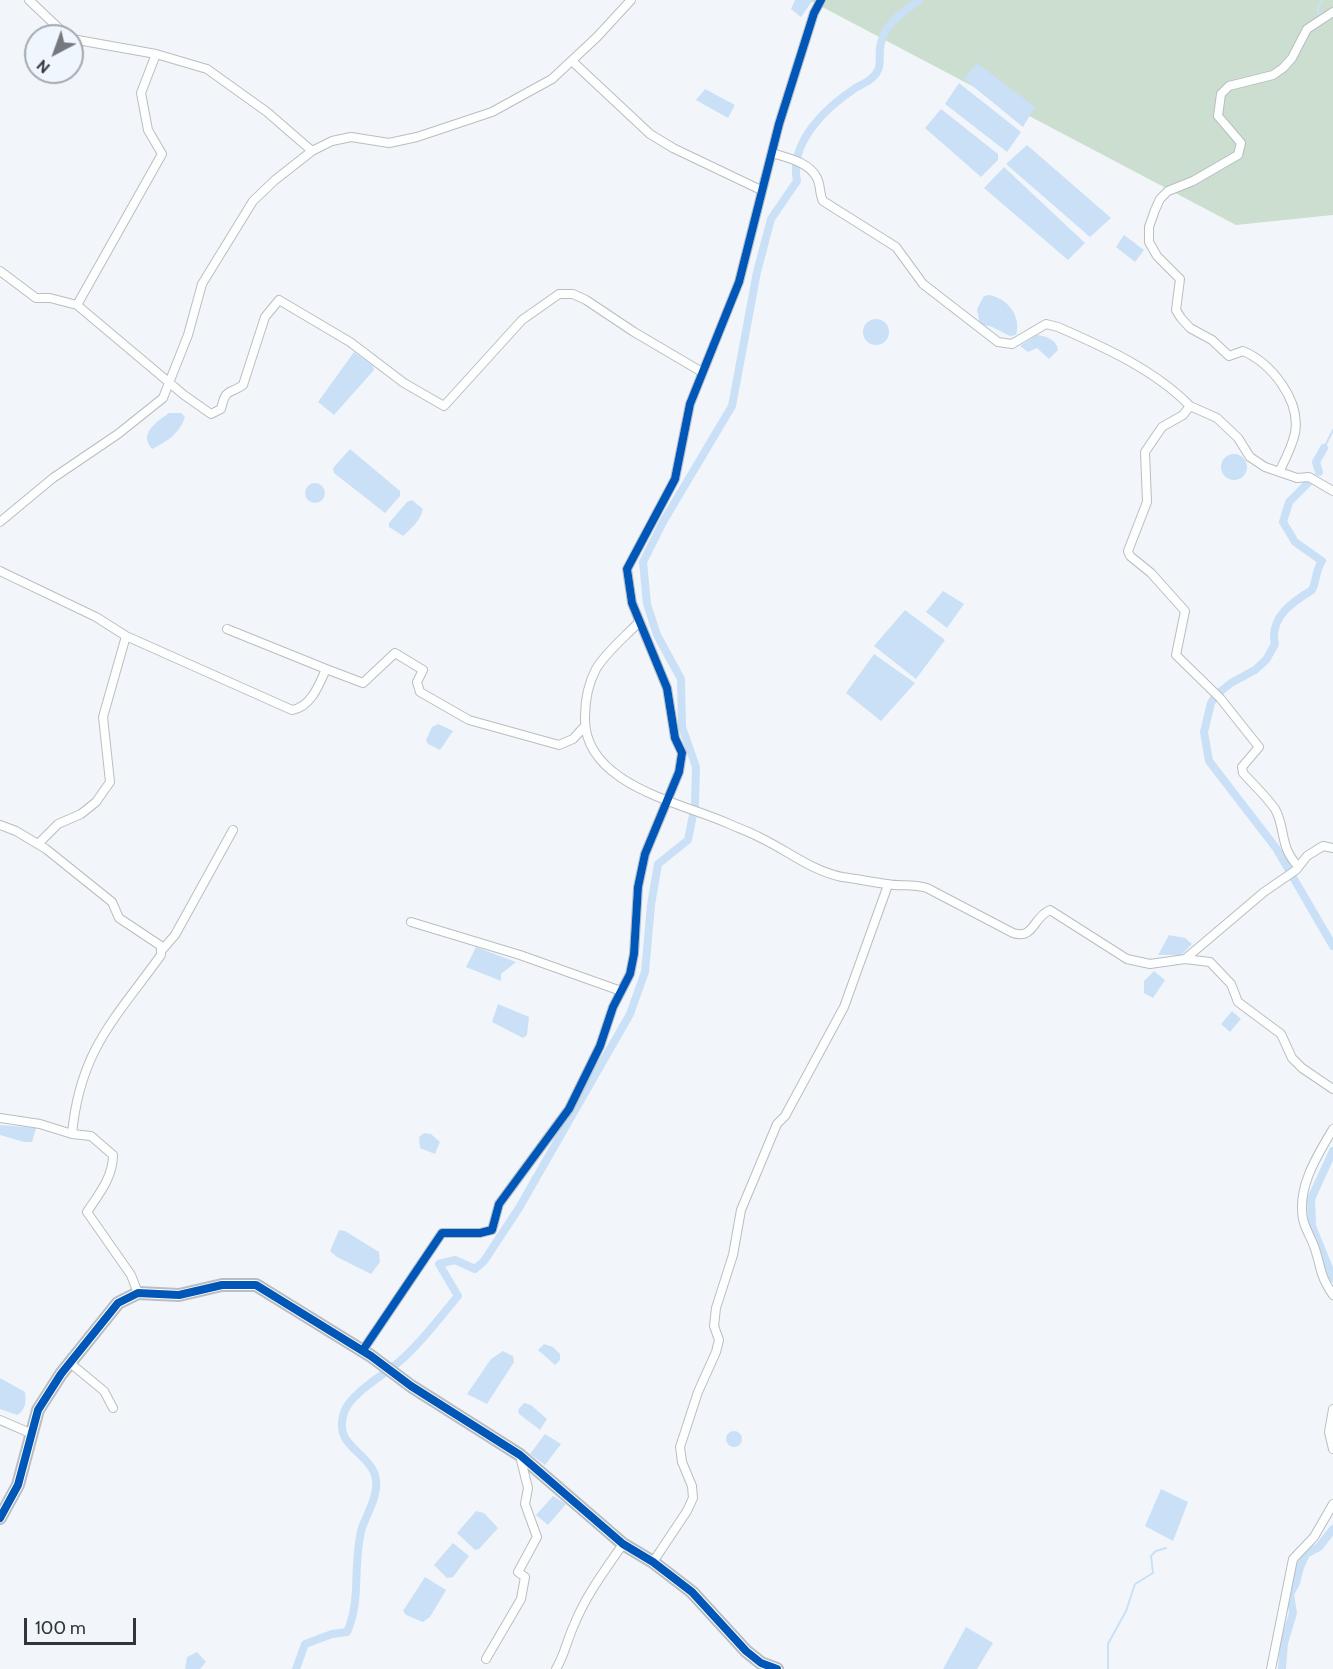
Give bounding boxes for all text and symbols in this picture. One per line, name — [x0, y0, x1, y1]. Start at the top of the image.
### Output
north arrow — [24, 24, 84, 84]
text: N — [33, 56, 54, 77]
scale bar — [27, 1606, 140, 1644]
text: 100 m — [35, 1617, 86, 1639]

